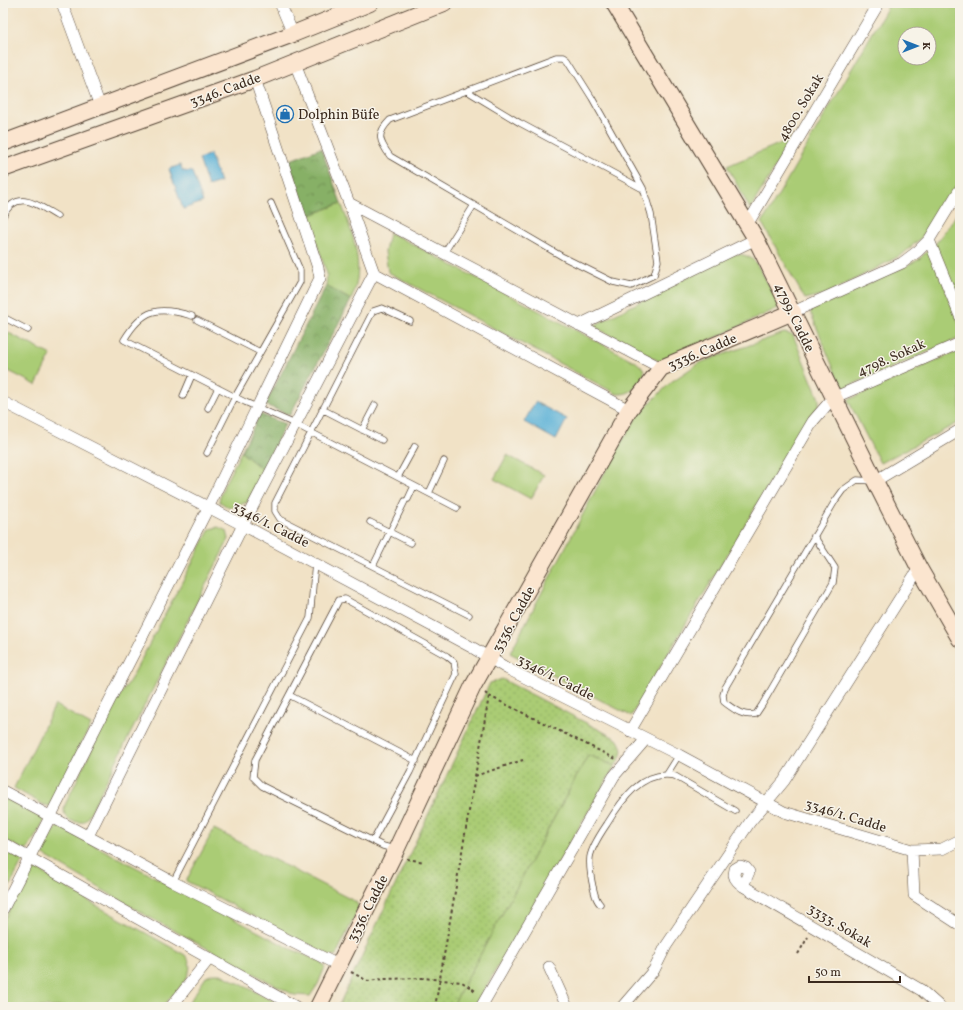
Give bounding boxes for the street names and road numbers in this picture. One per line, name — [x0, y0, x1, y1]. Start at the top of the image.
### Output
street label: 3346. Cadde — [187, 69, 264, 112]
street label: 4800. Sokak — [774, 70, 829, 145]
street label: 4799. Cadde — [769, 280, 819, 356]
street label: 3336. Cadde — [665, 329, 740, 375]
street label: 4798. Sokak — [855, 335, 929, 382]
street label: 3346/1. Cadde — [228, 498, 313, 553]
street label: 3336. Cadde — [488, 583, 541, 656]
street label: 3346/1. Cadde — [513, 651, 598, 706]
street label: 3346/1. Cadde — [802, 795, 889, 838]
street label: 3336. Cadde — [343, 871, 394, 946]
street label: 3333. Sokak — [804, 900, 875, 953]

